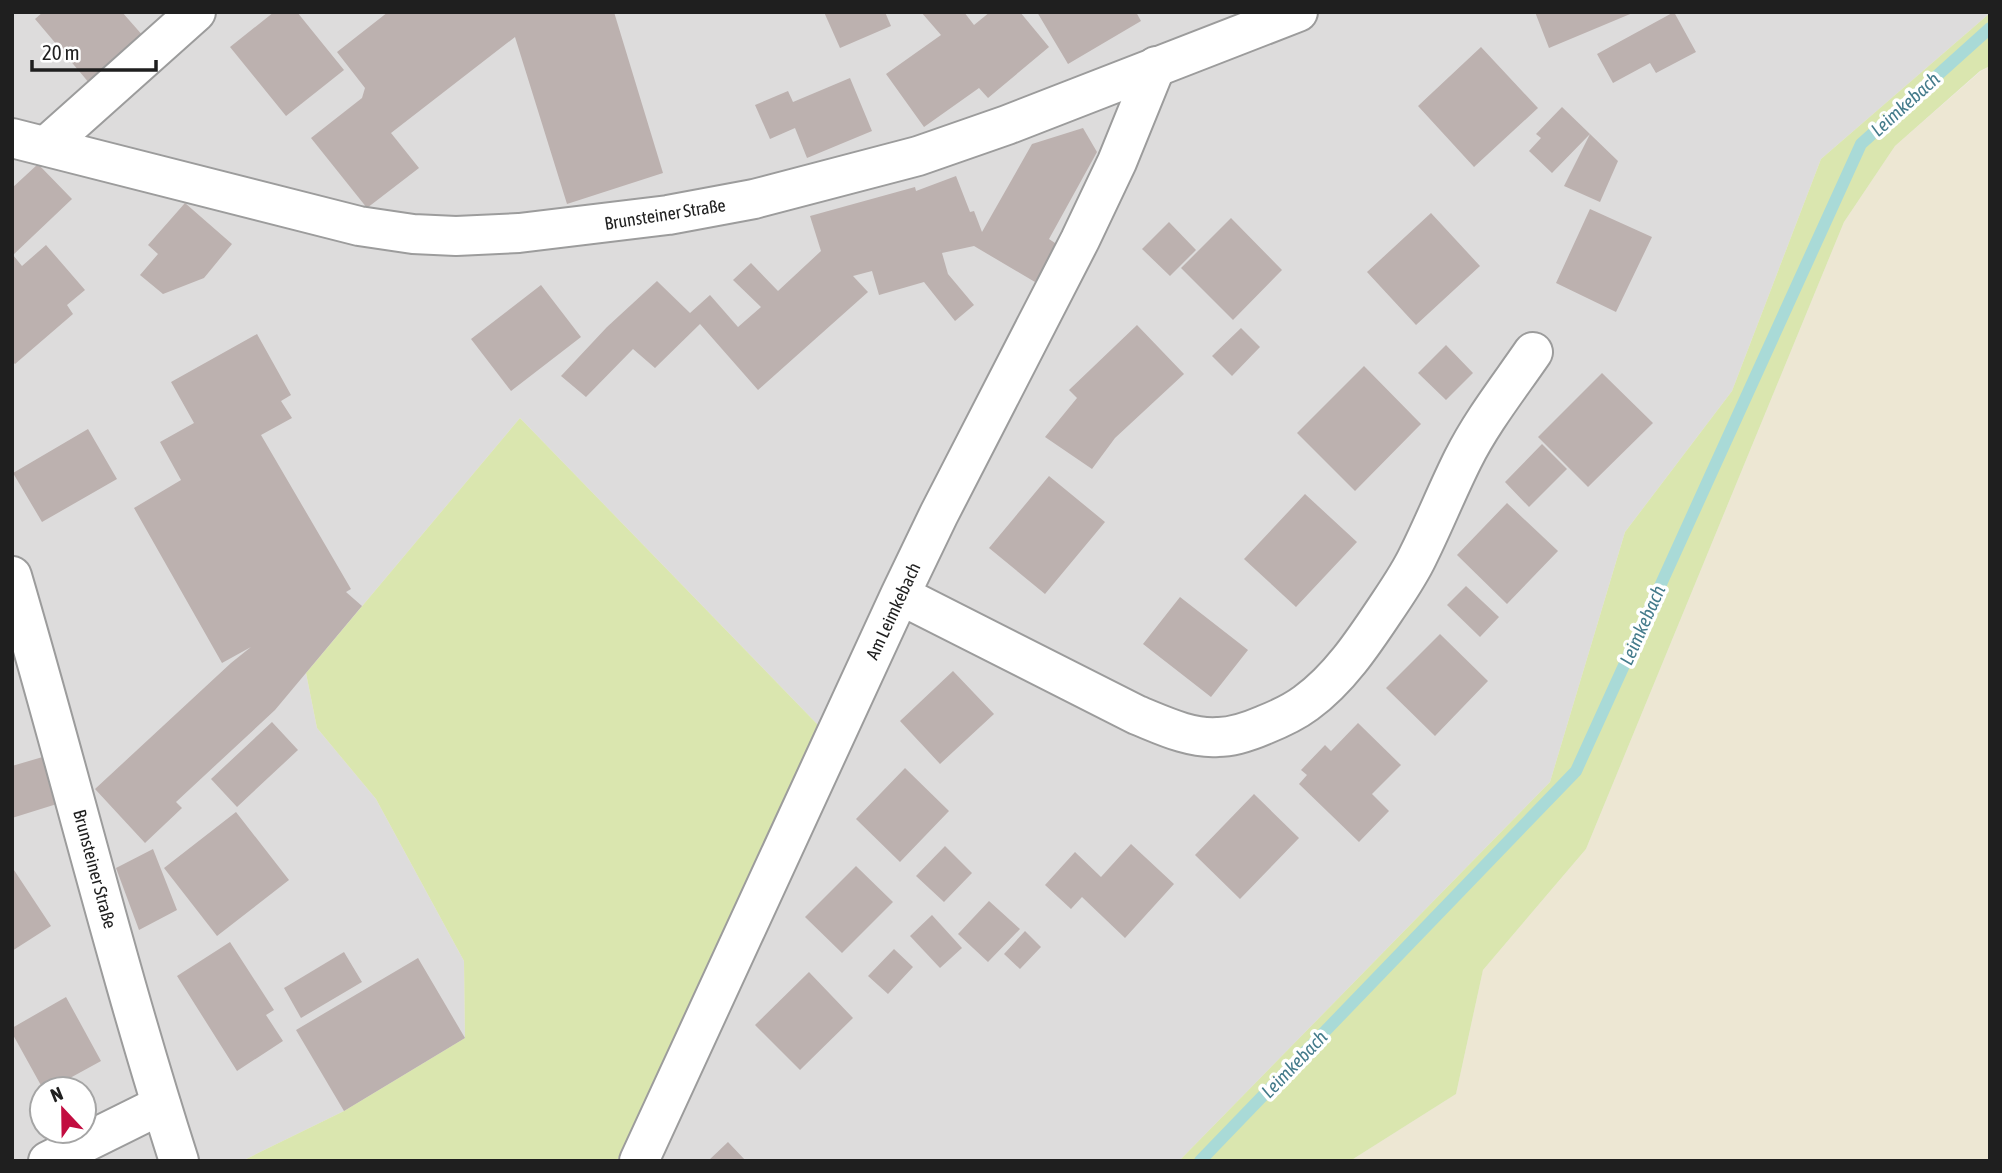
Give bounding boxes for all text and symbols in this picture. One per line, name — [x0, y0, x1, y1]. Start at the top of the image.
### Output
scale bar — [32, 28, 156, 72]
text: 20 m — [42, 40, 80, 64]
water label: Leimkebach — [1866, 67, 1944, 141]
street label: Brunsteiner Straße — [603, 194, 727, 234]
street label: Am Leimkebach — [861, 559, 925, 663]
water label: Leimkebach — [1615, 582, 1669, 668]
street label: Brunsteiner Straße — [69, 807, 121, 931]
water label: Leimkebach — [1257, 1026, 1331, 1102]
north arrow — [28, 1075, 98, 1145]
text: N — [47, 1082, 66, 1107]

